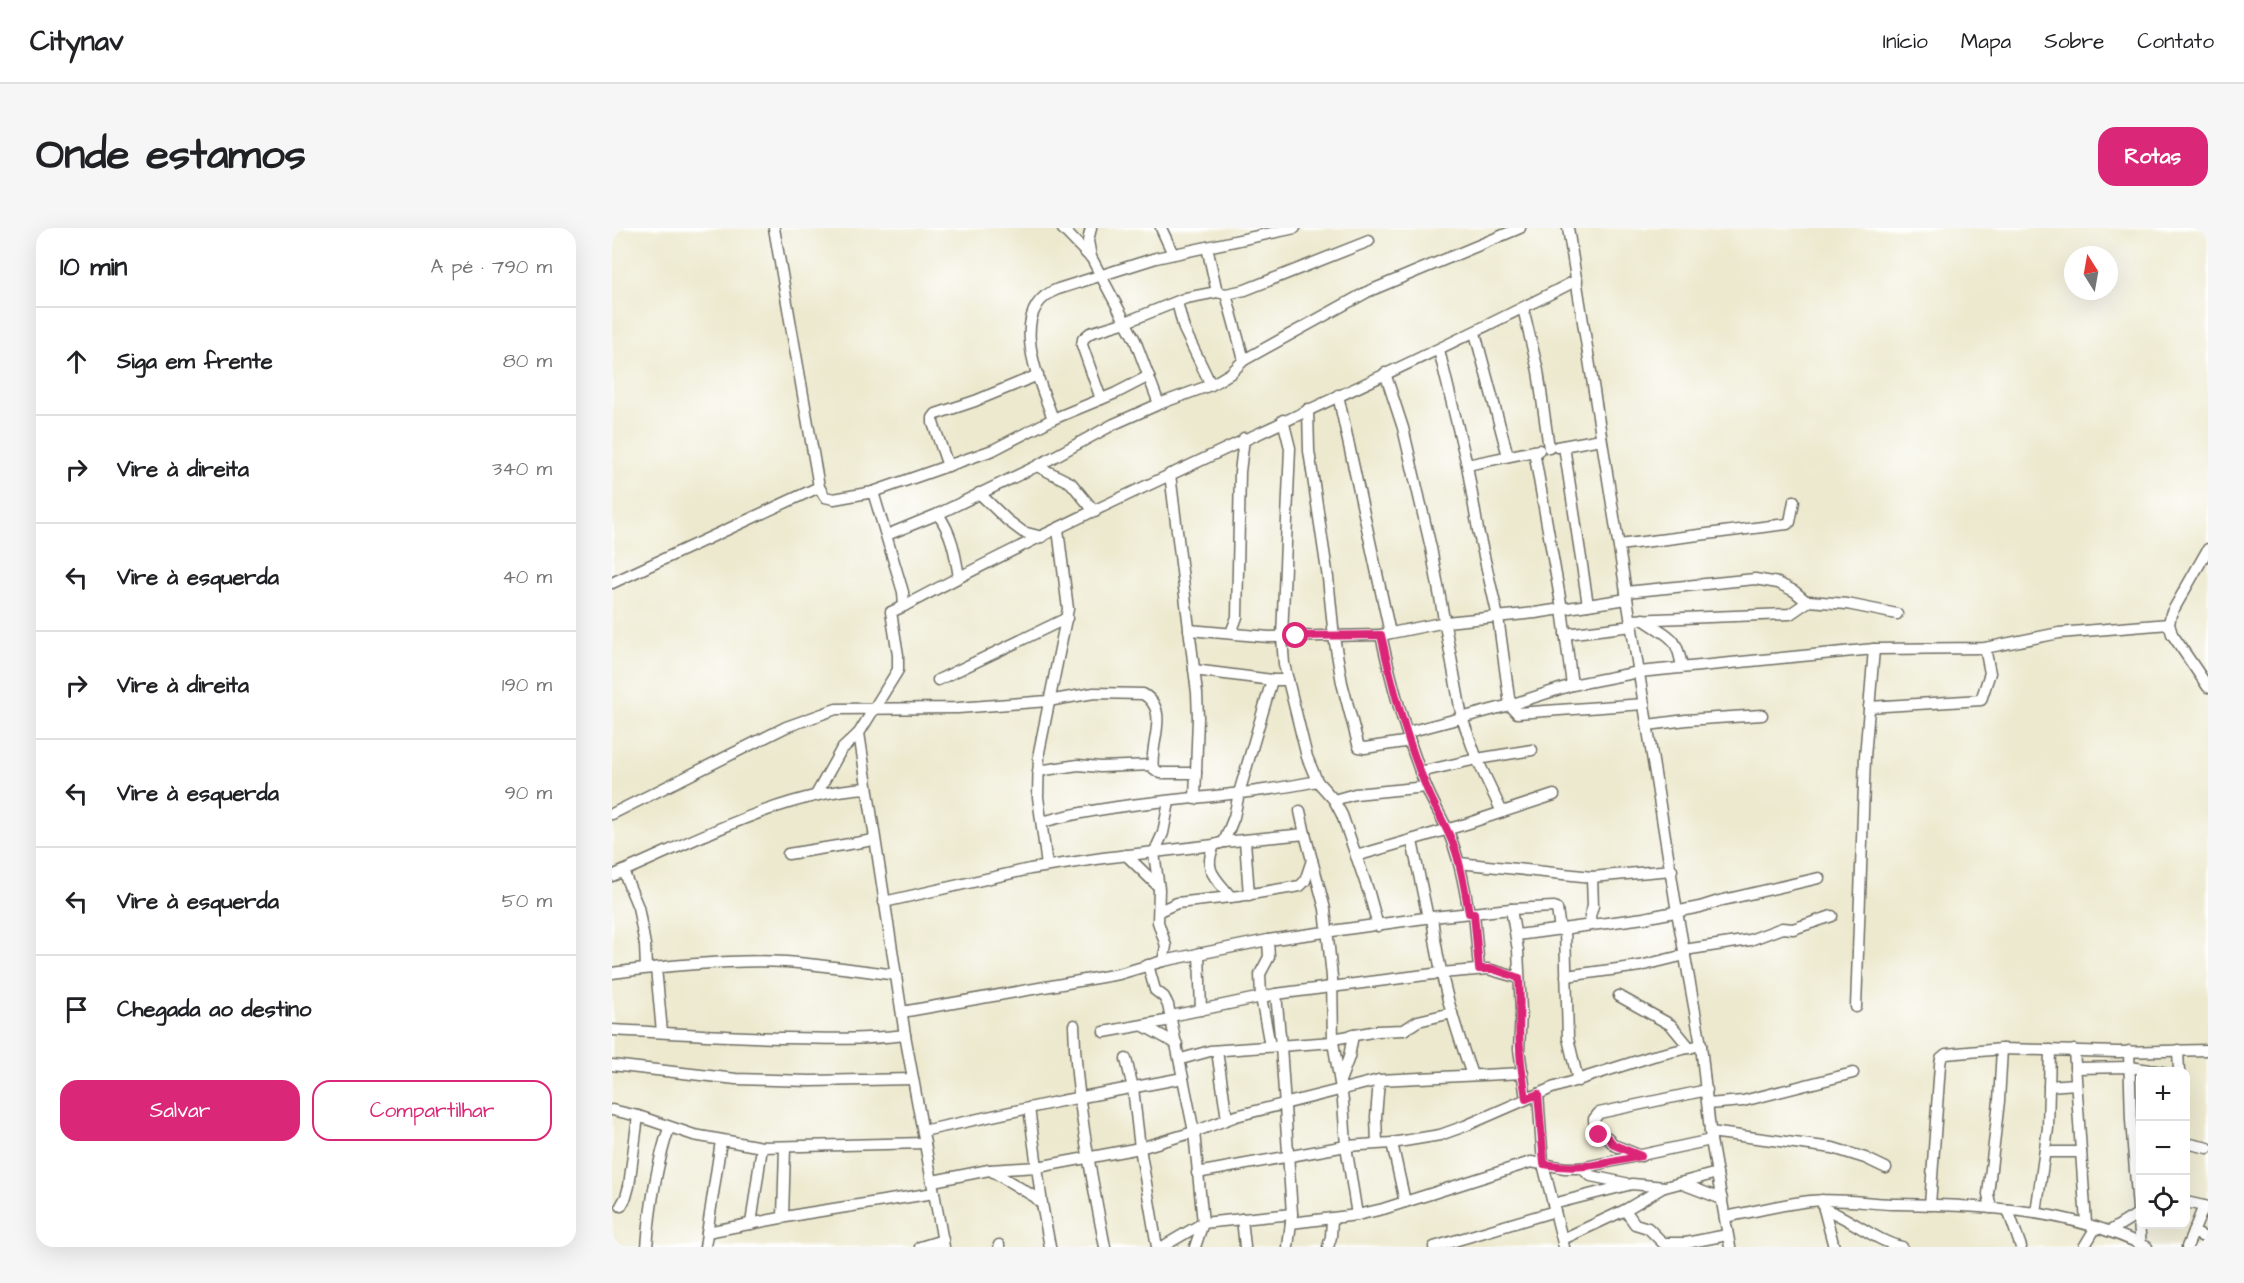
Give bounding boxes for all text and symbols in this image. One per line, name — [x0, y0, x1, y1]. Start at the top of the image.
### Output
text: Citynav — [30, 22, 124, 61]
text: Início — [1883, 27, 1928, 56]
text: Mapa — [1961, 27, 2011, 56]
text: Sobre — [2044, 27, 2104, 56]
text: Contato — [2137, 27, 2214, 56]
text: Onde estamos — [36, 127, 306, 185]
button: Rotas — [2098, 127, 2208, 186]
north arrow — [2064, 246, 2118, 300]
text: 10 min — [60, 249, 127, 285]
text: A pé · 790 m — [431, 253, 552, 281]
icon: ahead — [60, 345, 93, 378]
text: Siga em frente — [117, 346, 273, 377]
text: 80 m — [503, 347, 552, 375]
icon: right — [60, 453, 93, 486]
text: Vire à direita — [117, 454, 249, 485]
text: 340 m — [492, 455, 552, 483]
icon: left — [60, 561, 93, 594]
text: Vire à esquerda — [117, 562, 279, 593]
text: 40 m — [502, 563, 552, 591]
route start — [1282, 622, 1308, 648]
icon: right — [60, 669, 93, 702]
text: Vire à direita — [117, 670, 249, 701]
text: 190 m — [502, 671, 552, 699]
icon: left — [60, 777, 93, 810]
text: Vire à esquerda — [117, 778, 279, 809]
text: 90 m — [504, 779, 552, 807]
icon: left — [60, 885, 93, 918]
text: Vire à esquerda — [117, 886, 279, 917]
text: 50 m — [502, 887, 552, 915]
icon: arrive — [60, 993, 93, 1026]
text: Chegada ao destino — [117, 994, 311, 1025]
map controls — [2136, 1067, 2190, 1229]
button: + — [2136, 1067, 2190, 1121]
button: Salvar — [60, 1080, 300, 1141]
button: Compartilhar — [312, 1080, 552, 1141]
route end — [1585, 1121, 1611, 1147]
button: − — [2136, 1121, 2190, 1175]
button: locate — [2136, 1175, 2190, 1229]

